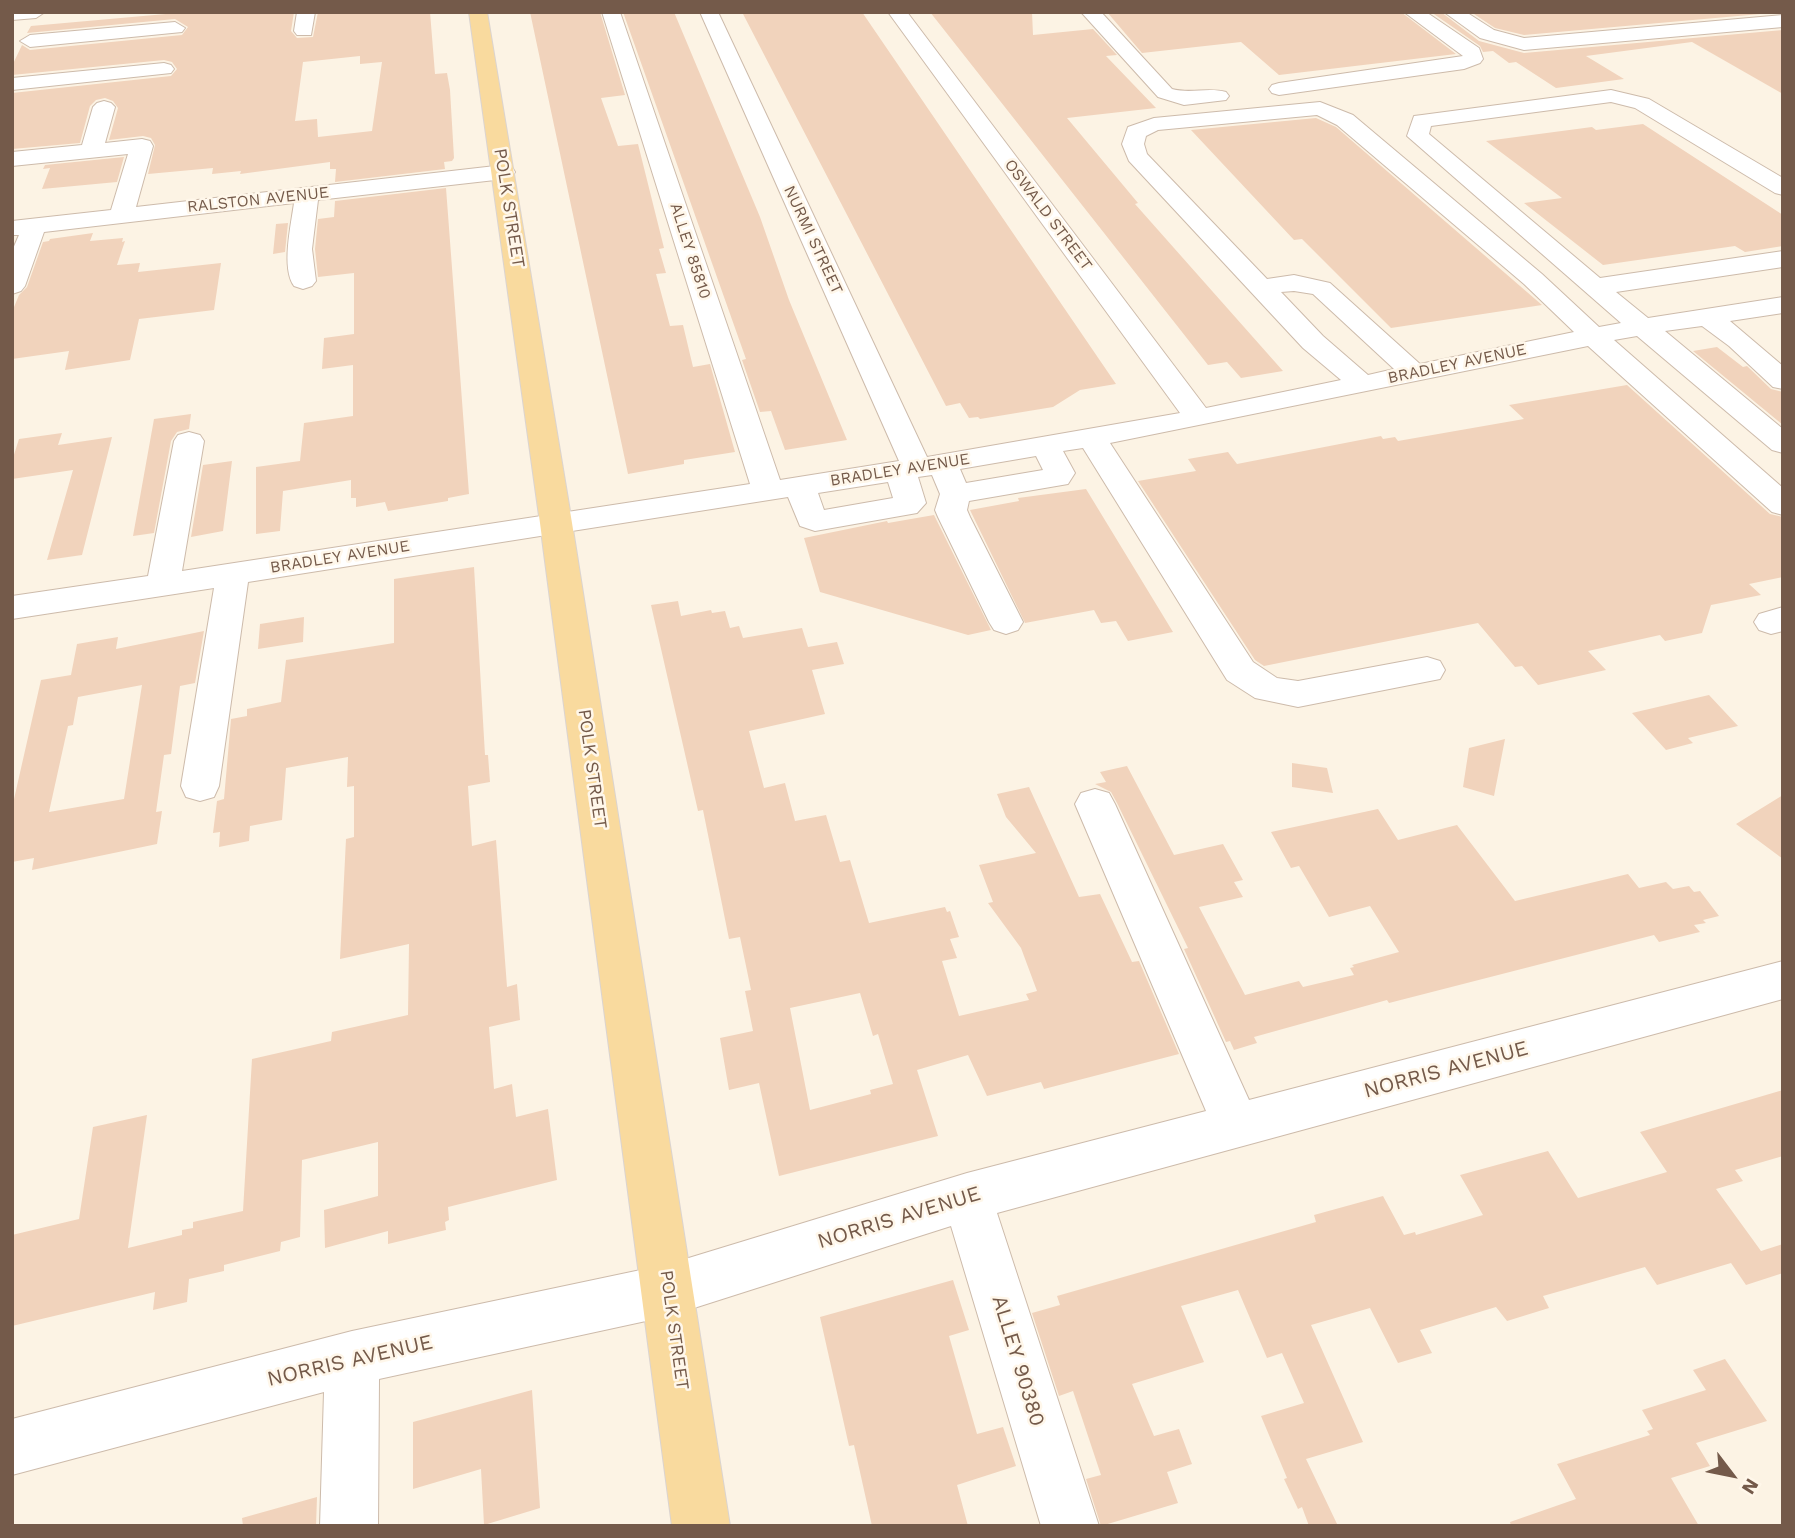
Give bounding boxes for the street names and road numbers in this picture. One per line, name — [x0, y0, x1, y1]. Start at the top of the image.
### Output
street label: POLK STREET — [489, 147, 529, 269]
street label: OSWALD STREET — [1000, 156, 1096, 274]
street label: RALSTON AVENUE — [186, 183, 330, 217]
street label: NURMI STREET — [779, 183, 847, 297]
street label: ALLEY 85810 — [665, 201, 715, 301]
street label: BRADLEY AVENUE — [1386, 340, 1528, 388]
street label: BRADLEY AVENUE — [829, 449, 971, 491]
street label: BRADLEY AVENUE — [269, 536, 411, 578]
street label: POLK STREET — [573, 708, 611, 830]
street label: NORRIS AVENUE — [1361, 1036, 1531, 1104]
street label: NORRIS AVENUE — [814, 1181, 984, 1255]
street label: POLK STREET — [655, 1269, 693, 1391]
street label: ALLEY 90380 — [986, 1293, 1050, 1429]
street label: NORRIS AVENUE — [265, 1330, 435, 1392]

